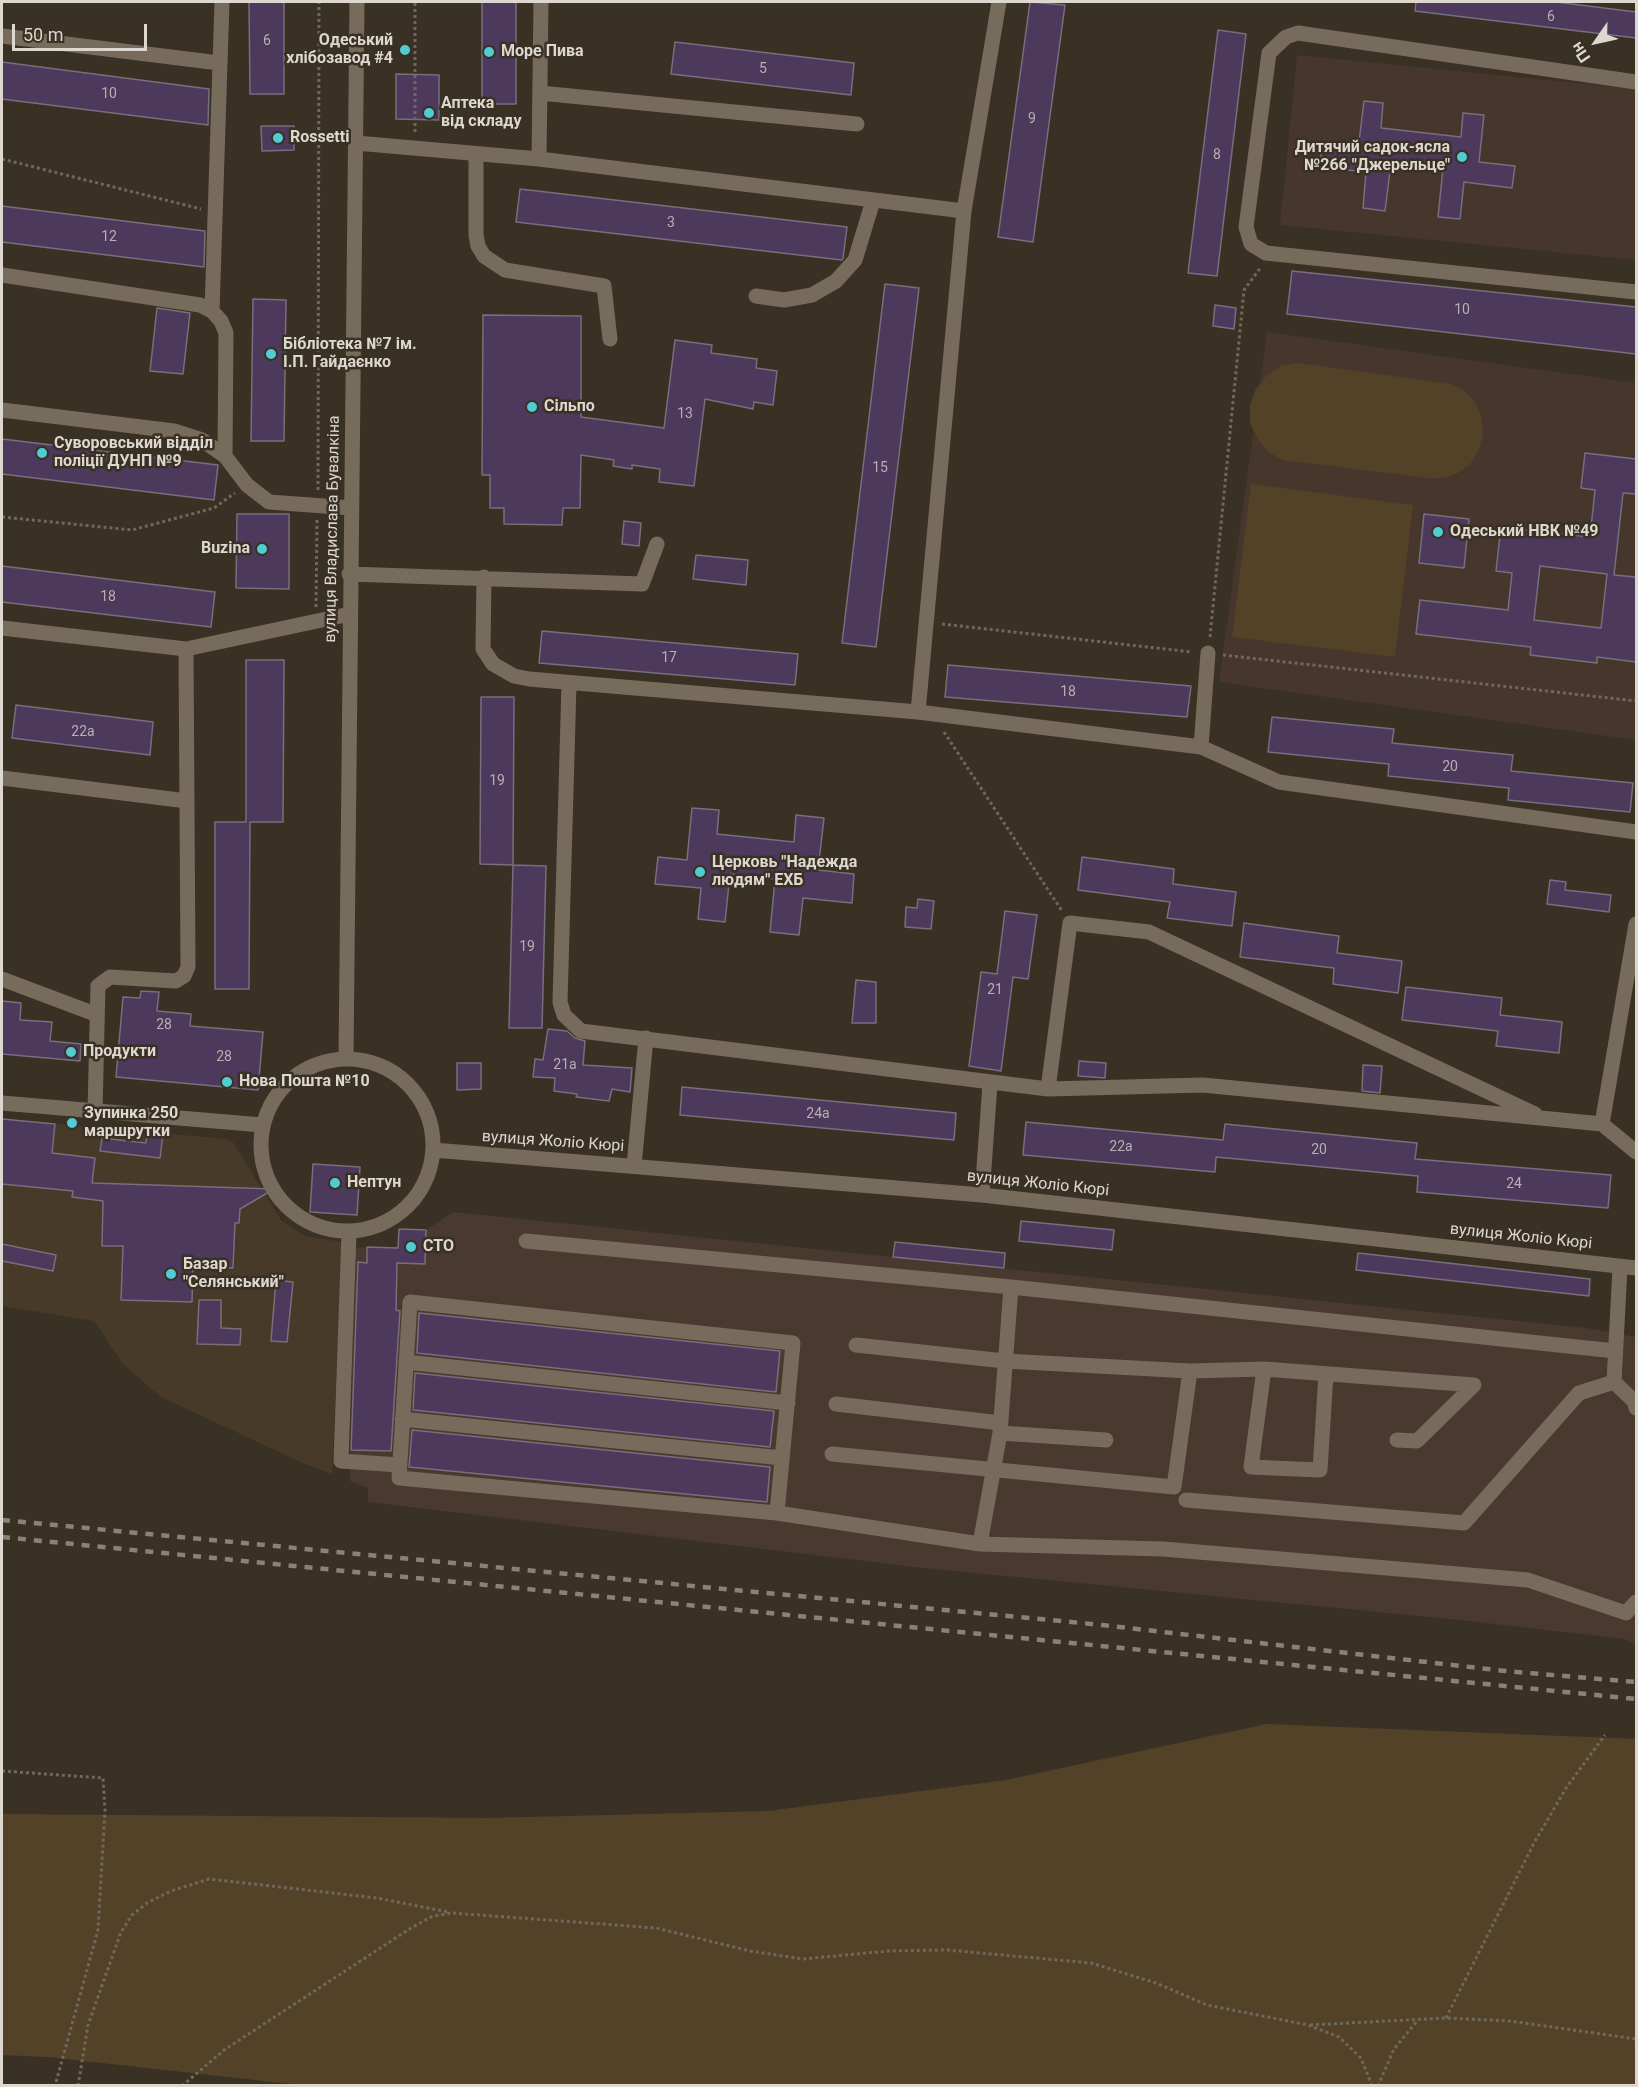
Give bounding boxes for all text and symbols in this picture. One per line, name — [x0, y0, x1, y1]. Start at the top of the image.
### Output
house number: 6 — [1547, 9, 1555, 25]
scale bar — [15, 12, 150, 50]
north arrow — [1566, 12, 1626, 72]
text: 50 m — [23, 24, 63, 45]
place label: Одеський хлібозавод #4 — [286, 31, 393, 69]
house number: 6 — [263, 33, 271, 49]
text: Пн — [1567, 39, 1594, 66]
place label: Море Пива — [501, 42, 584, 62]
marker: Одеський хлібозавод #4 — [398, 43, 412, 57]
marker: Море Пива — [482, 45, 496, 59]
house number: 5 — [759, 61, 767, 77]
house number: 10 — [101, 86, 117, 102]
place label: Аптека від складу — [441, 94, 521, 132]
marker: Аптека від складу — [422, 106, 436, 120]
house number: 9 — [1028, 111, 1036, 127]
place label: Rossetti — [290, 128, 349, 148]
marker: Rossetti — [271, 131, 285, 145]
place label: Дитячий садок-ясла №266 "Джерельце" — [1295, 138, 1450, 176]
house number: 8 — [1213, 147, 1221, 163]
marker: Дитячий садок-ясла №266 "Джерельце" — [1455, 150, 1469, 164]
house number: 3 — [667, 215, 675, 231]
house number: 12 — [101, 229, 117, 245]
house number: 10 — [1454, 302, 1470, 318]
place label: Бібліотека №7 ім. І.П. Гайдаєнко — [283, 335, 417, 373]
marker: Бібліотека №7 ім. І.П. Гайдаєнко — [264, 347, 278, 361]
place label: Сільпо — [544, 397, 595, 417]
marker: Сільпо — [525, 400, 539, 414]
house number: 13 — [677, 406, 693, 422]
street label: вулиця Владислава Бувалкіна — [321, 415, 345, 643]
place label: Суворовський відділ поліції ДУНП №9 — [54, 434, 213, 472]
marker: Суворовський відділ поліції ДУНП №9 — [35, 446, 49, 460]
house number: 15 — [872, 460, 888, 476]
place label: Одеський НВК №49 — [1450, 522, 1599, 542]
marker: Одеський НВК №49 — [1431, 525, 1445, 539]
place label: Buzina — [201, 539, 250, 559]
marker: Buzina — [255, 542, 269, 556]
house number: 18 — [100, 589, 116, 605]
house number: 17 — [661, 650, 677, 666]
house number: 18 — [1060, 684, 1076, 700]
house number: 22а — [71, 724, 95, 740]
house number: 20 — [1442, 759, 1458, 775]
house number: 19 — [489, 773, 505, 789]
place label: Церковь "Надежда людям" ЕХБ — [712, 853, 857, 891]
marker: Церковь "Надежда людям" ЕХБ — [693, 865, 707, 879]
house number: 19 — [519, 939, 535, 955]
house number: 21 — [987, 982, 1003, 998]
house number: 28 — [156, 1017, 172, 1033]
place label: Продукти — [83, 1042, 156, 1062]
marker: Продукти — [64, 1045, 78, 1059]
house number: 28 — [216, 1049, 232, 1065]
house number: 21а — [553, 1057, 577, 1073]
place label: Нова Пошта №10 — [239, 1072, 370, 1092]
marker: Нова Пошта №10 — [220, 1075, 234, 1089]
place label: Зупинка 250 маршрутки — [84, 1104, 178, 1142]
house number: 24а — [806, 1106, 830, 1122]
marker: Зупинка 250 маршрутки — [65, 1116, 79, 1130]
street label: вулиця Жоліо Кюрі — [481, 1127, 625, 1157]
house number: 22а — [1109, 1139, 1133, 1155]
house number: 20 — [1311, 1142, 1327, 1158]
street label: вулиця Жоліо Кюрі — [966, 1167, 1110, 1201]
place label: Нептун — [347, 1173, 401, 1193]
marker: Нептун — [328, 1176, 342, 1190]
house number: 24 — [1506, 1176, 1522, 1192]
street label: вулиця Жоліо Кюрі — [1449, 1220, 1593, 1254]
place label: СТО — [423, 1237, 454, 1257]
marker: СТО — [404, 1240, 418, 1254]
place label: Базар "Селянський" — [183, 1255, 284, 1293]
marker: Базар "Селянський" — [164, 1267, 178, 1281]

